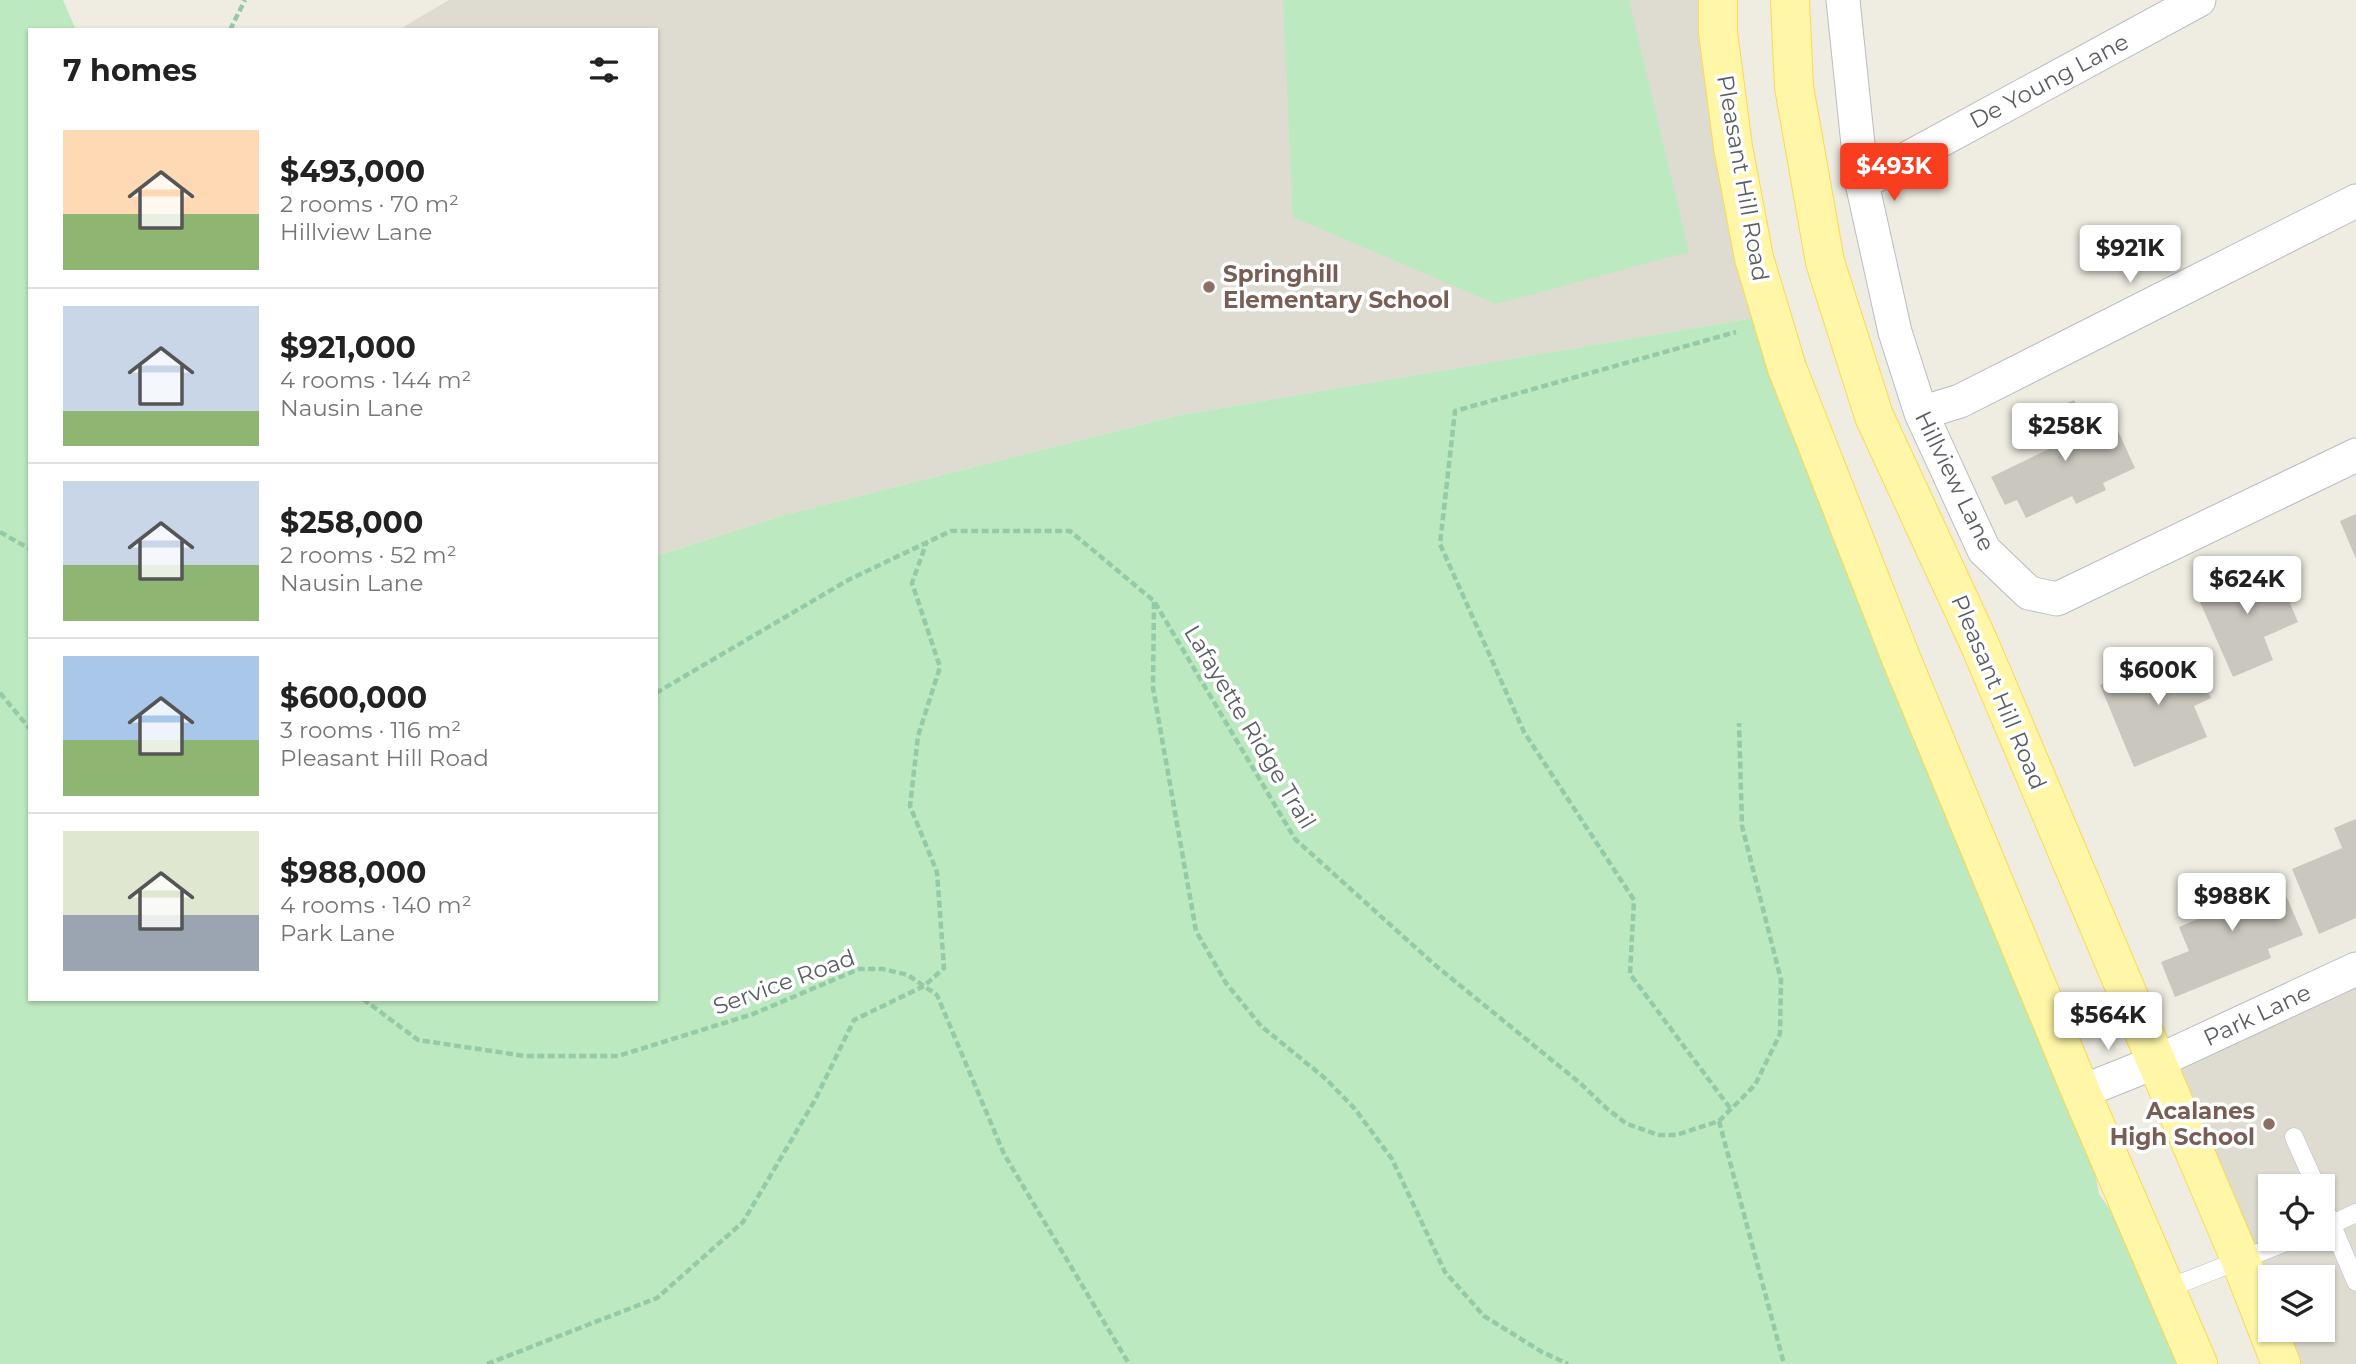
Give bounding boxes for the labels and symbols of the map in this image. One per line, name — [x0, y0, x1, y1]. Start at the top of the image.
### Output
street label: De Young Lane — [1965, 27, 2133, 135]
street label: Pleasant Hill Road — [1711, 73, 1775, 283]
pin: $493K — [1845, 144, 1943, 203]
pin: $921K — [2081, 226, 2179, 285]
place label: Springhill Elementary School — [1223, 260, 1450, 314]
marker: Springhill Elementary School — [1201, 279, 1217, 295]
pin: $258K — [2016, 404, 2114, 463]
street label: Hillview Lane — [1909, 406, 2001, 556]
pin: $624K — [2198, 556, 2296, 616]
street label: Pleasant Hill Road — [1945, 590, 2053, 794]
street label: Lafayette Ridge Trail — [1178, 620, 1322, 834]
pin: $600K — [2109, 648, 2207, 707]
pin: $988K — [2183, 874, 2281, 933]
street label: Service Road — [709, 943, 859, 1021]
street label: Park Lane — [2199, 978, 2315, 1052]
pin: $564K — [2059, 992, 2157, 1052]
place label: Acalanes High School — [2110, 1097, 2255, 1151]
marker: Acalanes High School — [2261, 1116, 2277, 1132]

